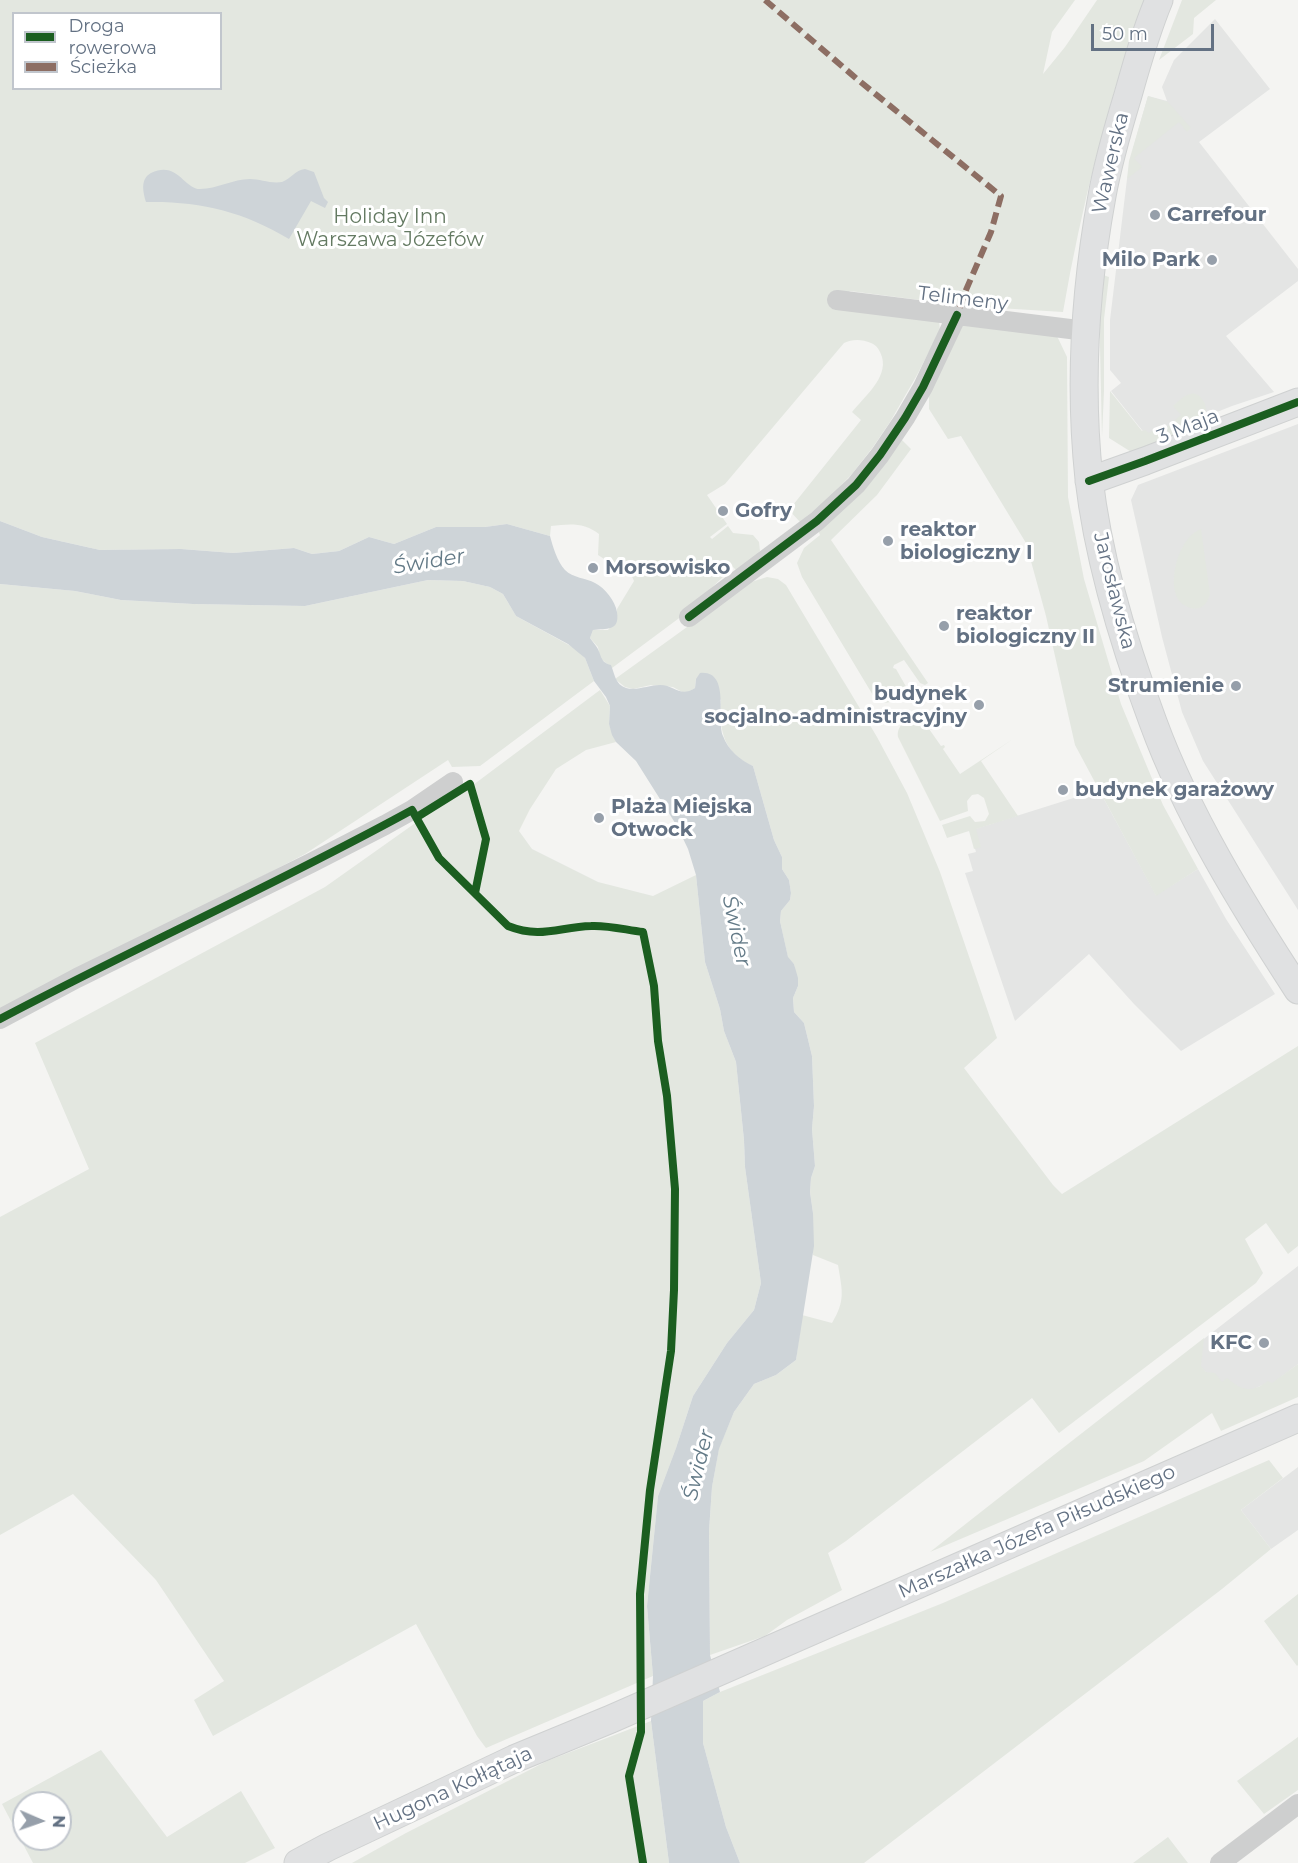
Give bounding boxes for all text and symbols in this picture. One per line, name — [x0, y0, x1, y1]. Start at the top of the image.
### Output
legend — [12, 12, 222, 90]
scale bar — [1094, 12, 1217, 50]
text: Droga rowerowa — [68, 15, 157, 59]
text: 50 m — [1102, 23, 1148, 45]
text: Ścieżka — [70, 56, 137, 78]
street label: Wawerska — [1088, 110, 1134, 216]
place label: Carrefour — [1167, 203, 1266, 227]
park label: Holiday Inn Warszawa Józefów — [296, 205, 484, 252]
marker: Carrefour — [1148, 208, 1162, 222]
place label: Milo Park — [1102, 248, 1200, 272]
marker: Milo Park — [1205, 253, 1219, 267]
street label: Telimeny — [917, 282, 1009, 316]
street label: 3 Maja — [1153, 404, 1223, 450]
place label: Gofry — [735, 499, 792, 523]
marker: Gofry — [716, 504, 730, 518]
place label: reaktor biologiczny I — [900, 518, 1032, 565]
street label: Jarosławska — [1088, 530, 1140, 652]
marker: reaktor biologiczny I — [881, 534, 895, 548]
water label: Świder — [391, 544, 467, 580]
place label: Morsowisko — [605, 556, 730, 580]
marker: Morsowisko — [586, 561, 600, 575]
place label: reaktor biologiczny II — [956, 602, 1095, 649]
marker: reaktor biologiczny II — [937, 619, 951, 633]
place label: Strumienie — [1108, 674, 1224, 698]
marker: Strumienie — [1229, 679, 1243, 693]
place label: budynek socjalno-administracyjny — [704, 682, 967, 729]
marker: budynek socjalno-administracyjny — [972, 698, 986, 712]
place label: budynek garażowy — [1075, 778, 1274, 802]
marker: budynek garażowy — [1056, 783, 1070, 797]
place label: Plaża Miejska Otwock — [611, 795, 752, 842]
marker: Plaża Miejska Otwock — [592, 811, 606, 825]
water label: Świder — [716, 893, 756, 969]
place label: KFC — [1210, 1331, 1252, 1355]
marker: KFC — [1257, 1336, 1271, 1350]
water label: Świder — [678, 1427, 720, 1503]
street label: Marszałka Józefa Piłsudskiego — [895, 1460, 1179, 1604]
street label: Hugona Kołłątaja — [370, 1742, 536, 1836]
north arrow — [12, 1791, 72, 1851]
text: N — [49, 1815, 68, 1828]

